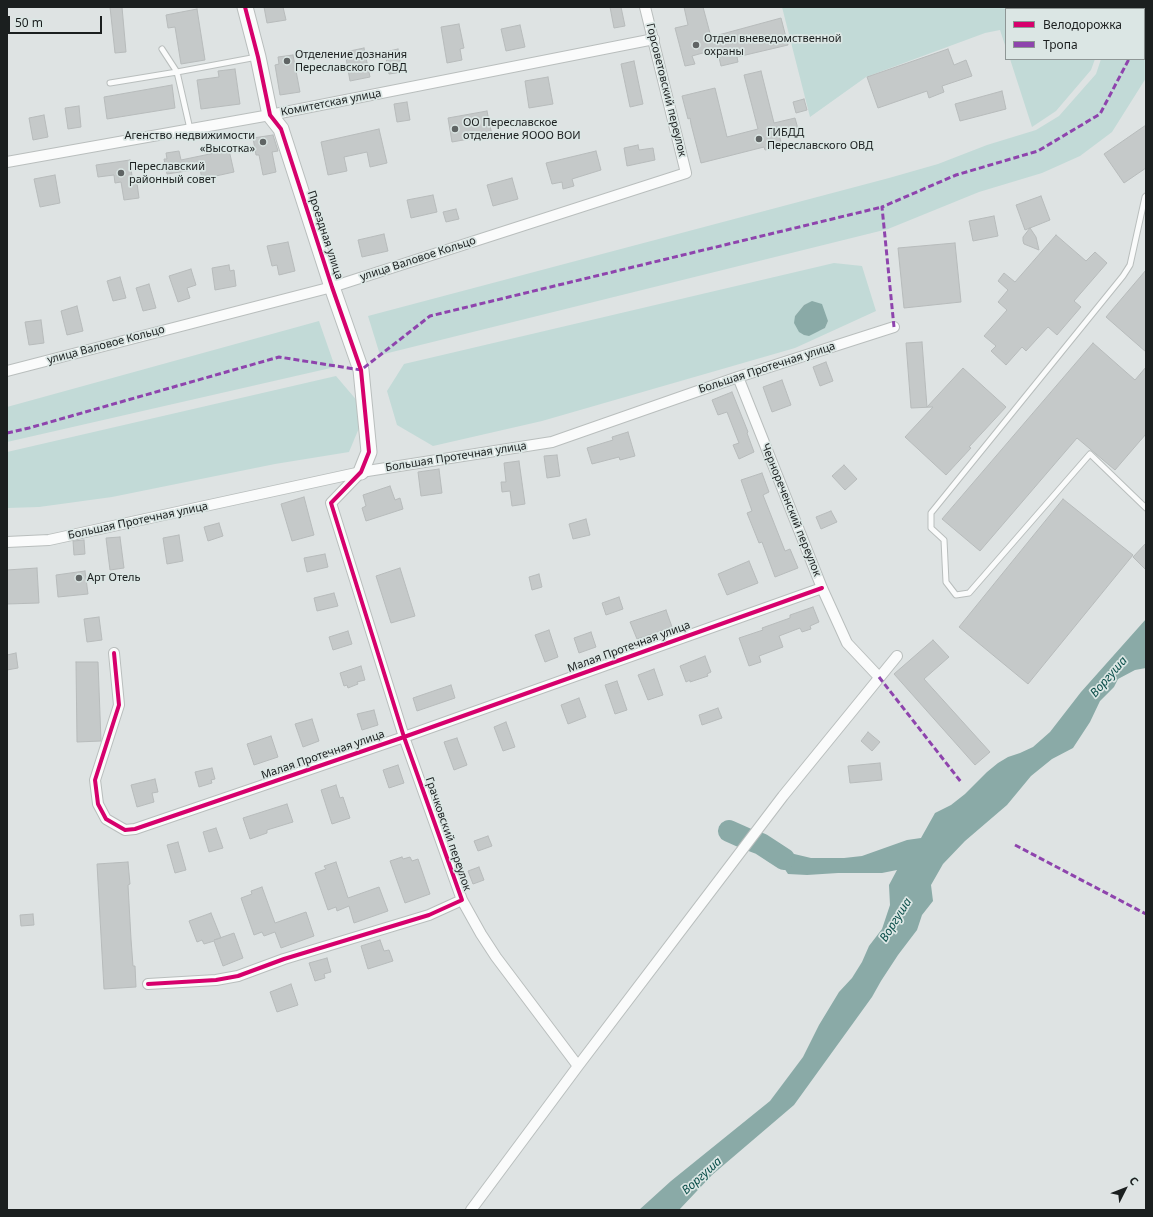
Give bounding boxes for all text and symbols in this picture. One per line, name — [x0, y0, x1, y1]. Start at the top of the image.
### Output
scale bar — [10, 8, 104, 34]
legend — [1005, 8, 1145, 60]
text: 50 m — [15, 14, 43, 31]
text: Велодорожка — [1043, 16, 1122, 33]
street label: Горсоветовский переулок — [643, 22, 689, 158]
place label: Отдел вневедомственной охраны — [704, 32, 842, 58]
text: Тропа — [1043, 36, 1078, 53]
marker: Отдел вневедомственной охраны — [691, 40, 701, 50]
place label: Отделение дознания Переславского ГОВД — [295, 48, 407, 74]
marker: Отделение дознания Переславского ГОВД — [282, 56, 292, 66]
street label: Комитетская улица — [280, 87, 382, 119]
place label: ОО Переславское отделение ЯООО ВОИ — [463, 116, 581, 142]
marker: ОО Переславское отделение ЯООО ВОИ — [450, 124, 460, 134]
place label: ГИБДД Переславского ОВД — [767, 126, 873, 152]
place label: Агенство недвижимости «Высотка» — [124, 129, 255, 155]
marker: ГИБДД Переславского ОВД — [754, 134, 764, 144]
marker: Агенство недвижимости «Высотка» — [258, 137, 268, 147]
place label: Переславский районный совет — [129, 160, 216, 186]
marker: Переславский районный совет — [116, 168, 126, 178]
street label: Проездная улица — [304, 189, 346, 281]
street label: улица Валовое Кольцо — [358, 234, 478, 284]
street label: улица Валовое Кольцо — [46, 323, 166, 367]
street label: Большая Протечная улица — [697, 340, 837, 396]
street label: Большая Протечная улица — [384, 439, 528, 475]
street label: Чернореченский переулок — [758, 442, 824, 578]
street label: Большая Протечная улица — [67, 500, 209, 542]
place label: Арт Отель — [87, 571, 140, 585]
marker: Арт Отель — [74, 573, 84, 583]
street label: Малая Протечная улица — [566, 619, 692, 675]
water label: Воргуша — [1088, 654, 1130, 700]
street label: Малая Протечная улица — [260, 728, 386, 782]
street label: Грачковский переулок — [422, 775, 474, 893]
water label: Воргуша — [877, 895, 915, 945]
water label: Воргуша — [679, 1154, 725, 1198]
north arrow — [1105, 1169, 1145, 1209]
text: С — [1126, 1173, 1142, 1188]

